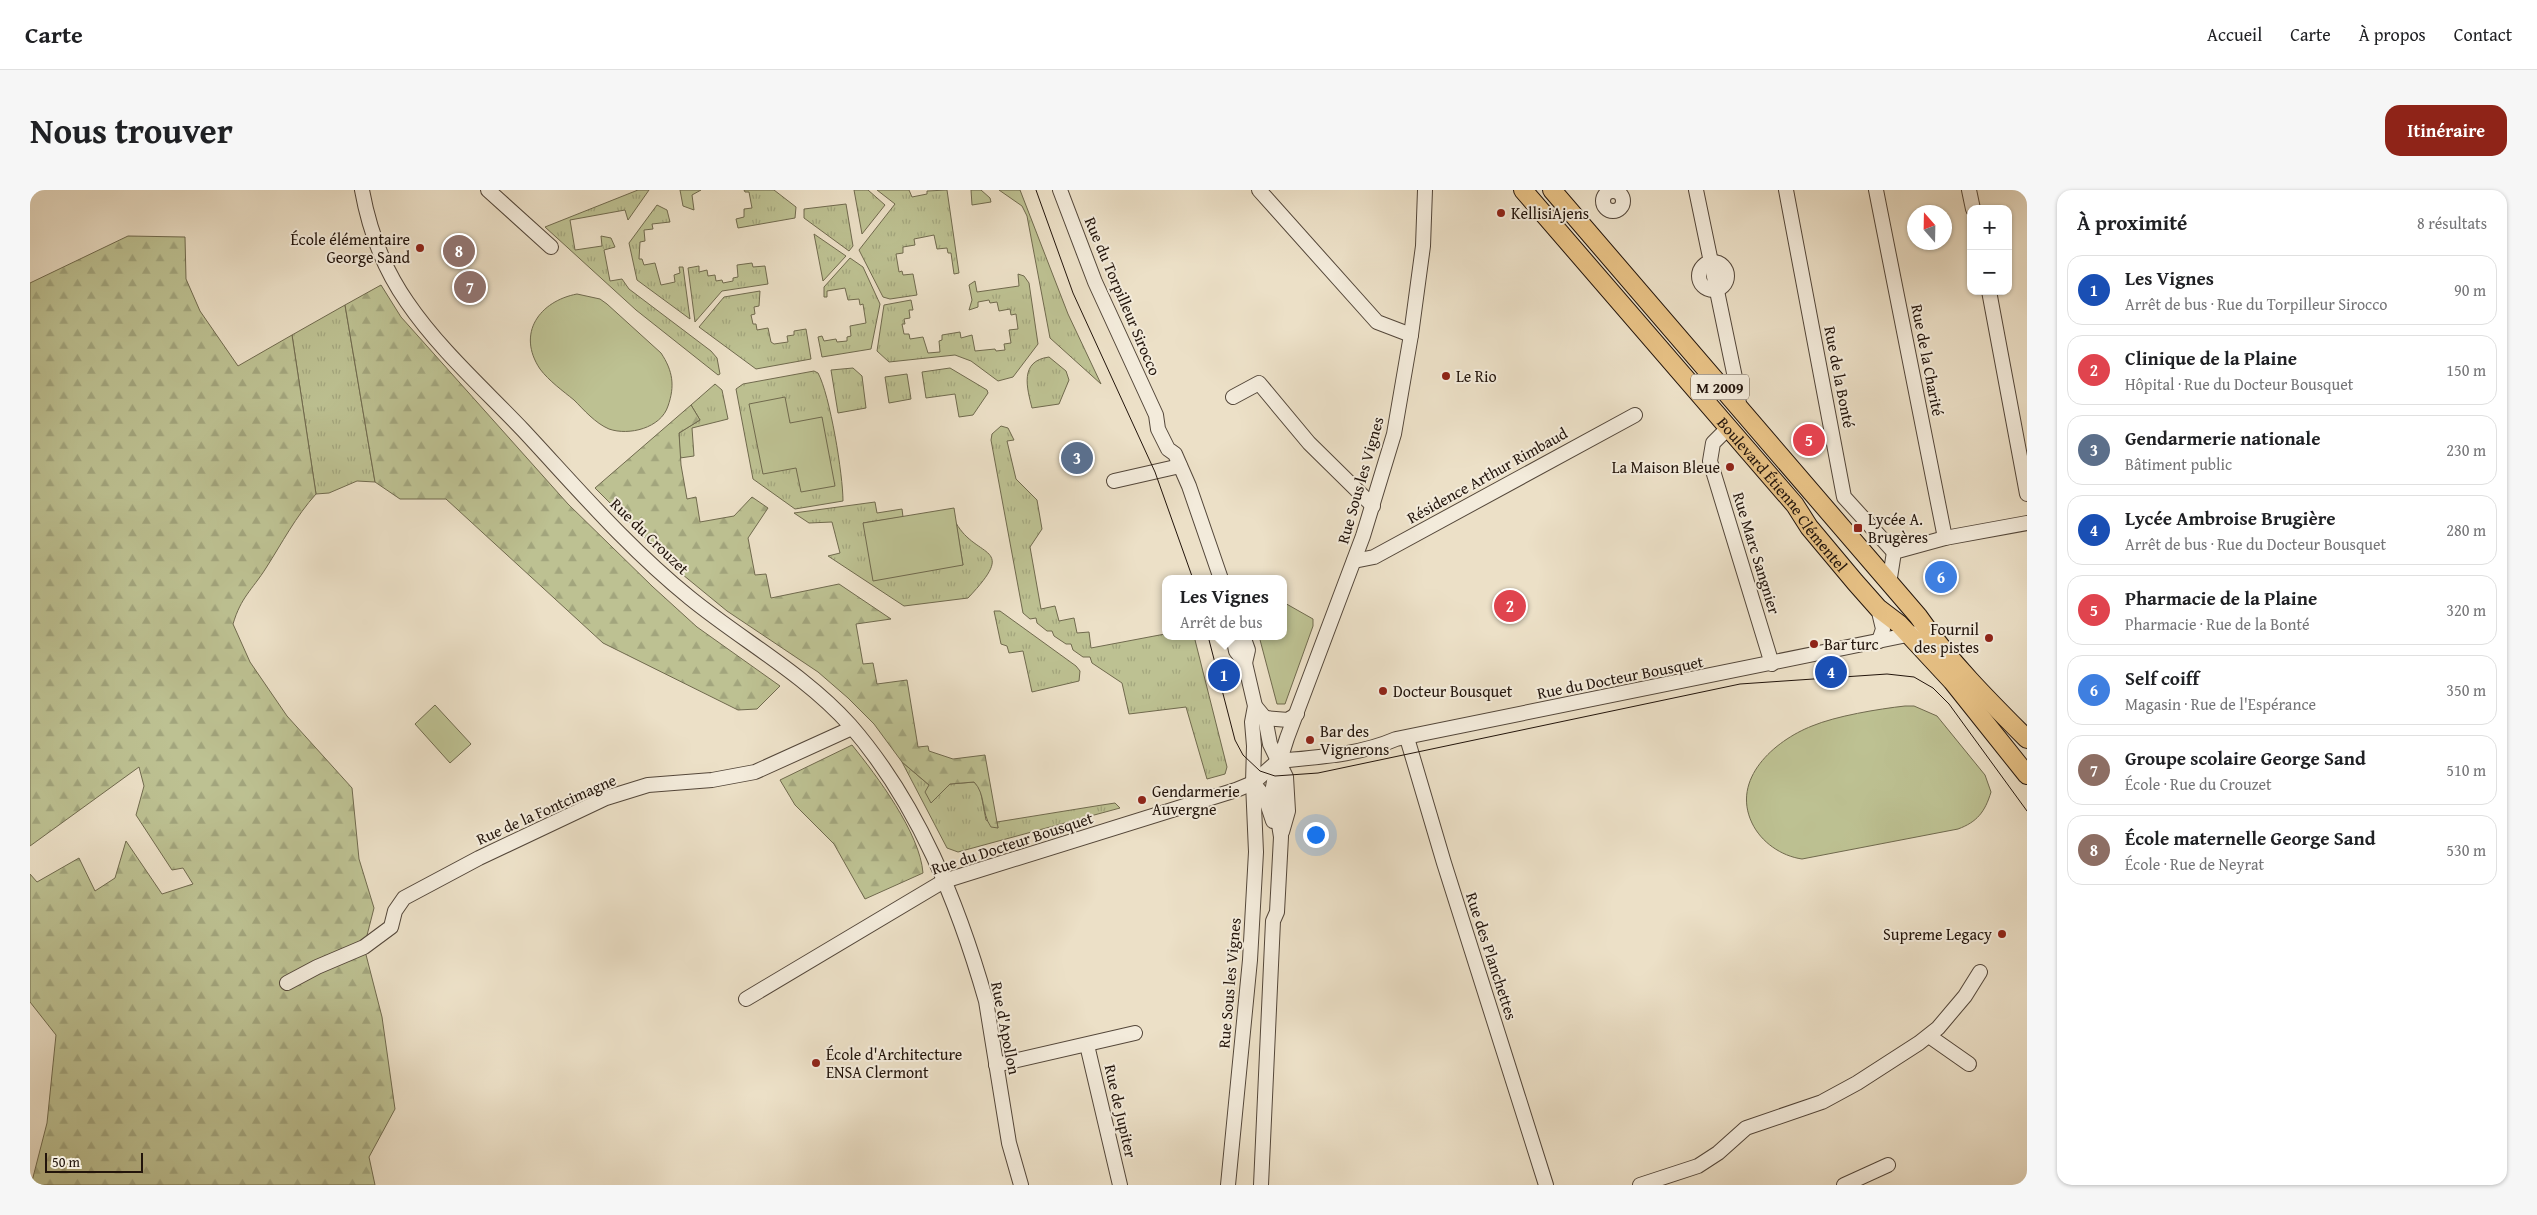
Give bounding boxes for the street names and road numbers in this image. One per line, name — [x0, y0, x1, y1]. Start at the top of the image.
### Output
street label: Rue du Torpilleur Sirocco — [1079, 213, 1167, 379]
street label: Rue de la Charité — [1905, 302, 1951, 418]
street label: Rue de la Bonté — [1818, 324, 1862, 430]
road number: M 2009 — [1691, 374, 1749, 400]
street label: Boulevard Étienne Clémentel — [1712, 411, 1854, 577]
street label: Rue Sous les Vignes — [1330, 414, 1390, 546]
street label: Résidence Arthur Rimbaud — [1402, 421, 1572, 529]
street label: Rue Marc Sangnier — [1727, 489, 1787, 617]
street label: Rue du Crouzet — [605, 492, 695, 580]
street label: Rue du Docteur Bousquet — [1535, 649, 1706, 705]
street label: Rue de la Fontcimagne — [472, 767, 620, 851]
street label: Rue du Docteur Bousquet — [928, 805, 1096, 881]
street label: Rue des Planchettes — [1460, 889, 1524, 1023]
street label: Rue Sous les Vignes — [1211, 917, 1247, 1049]
street label: Rue d'Apollon — [985, 979, 1027, 1077]
street label: Rue de Jupiter — [1099, 1062, 1143, 1160]

